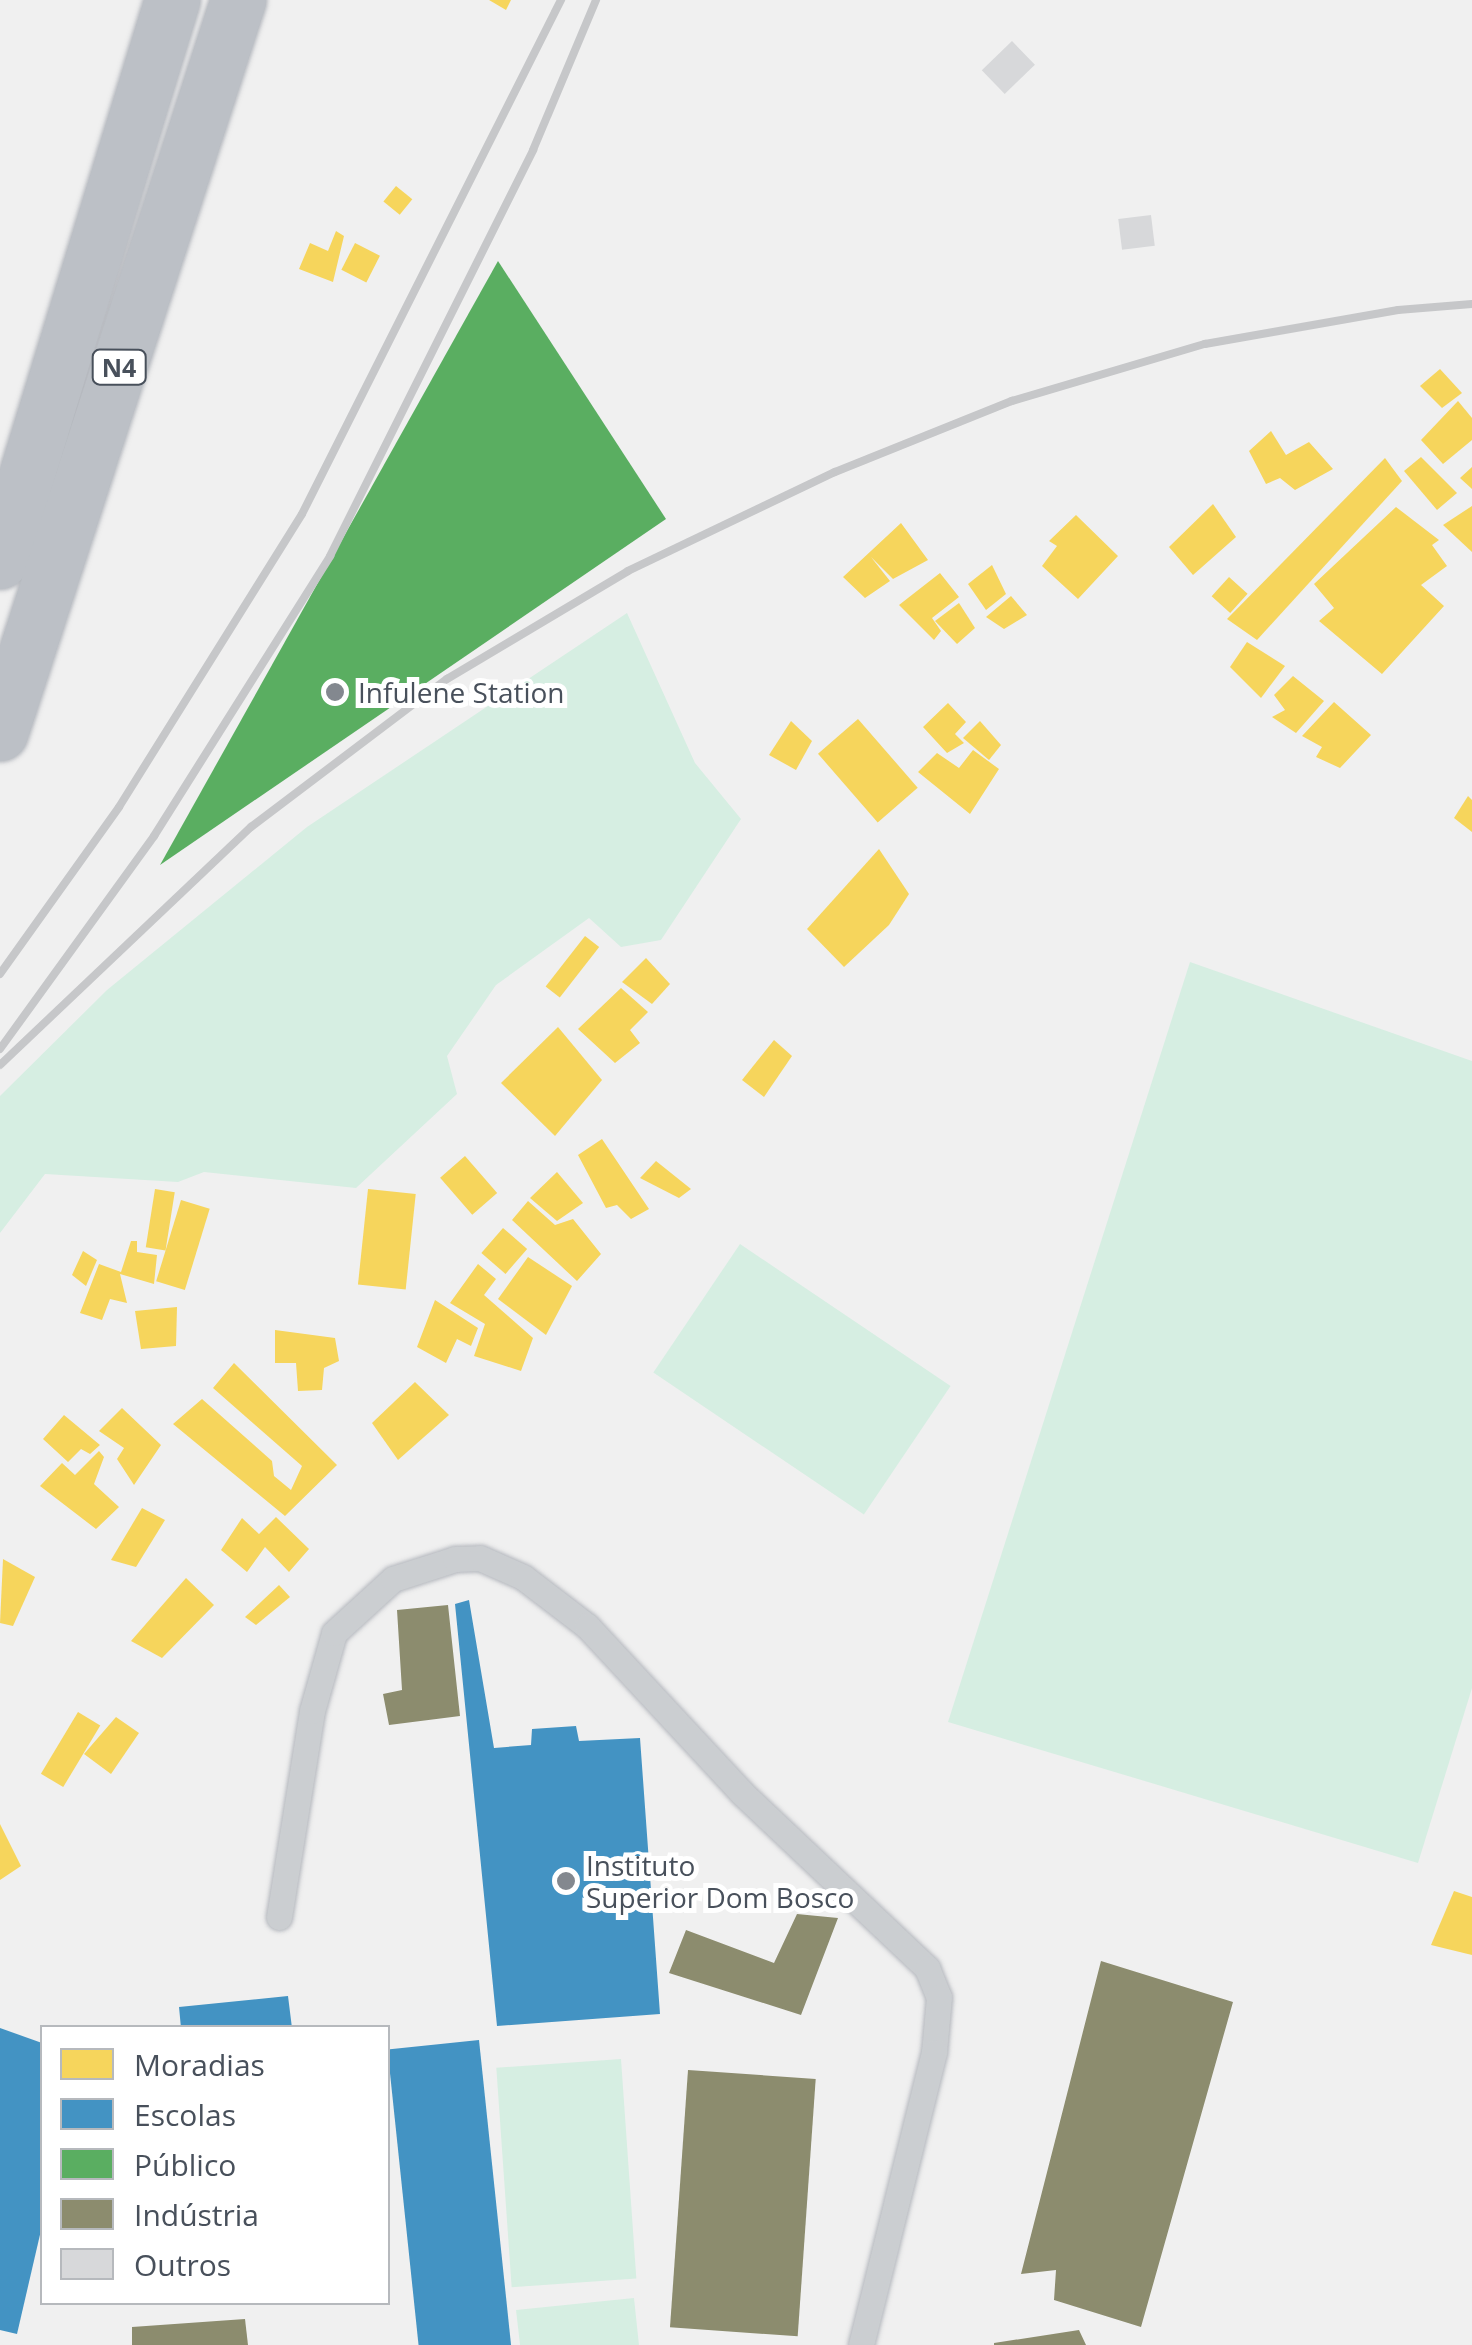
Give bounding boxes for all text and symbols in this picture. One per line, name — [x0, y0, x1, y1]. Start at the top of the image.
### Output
road number: N4 — [92, 347, 146, 387]
place label: Infulene Station — [358, 675, 564, 709]
marker: Infulene Station — [322, 679, 348, 705]
place label: Instituto Superior Dom Bosco — [586, 1848, 854, 1914]
marker: Instituto Superior Dom Bosco — [555, 1870, 577, 1892]
legend — [40, 2025, 390, 2305]
text: Moradias — [134, 2044, 265, 2085]
text: Escolas — [134, 2094, 236, 2135]
text: Público — [134, 2144, 236, 2185]
text: Indústria — [134, 2194, 259, 2235]
text: Outros — [134, 2244, 231, 2285]

